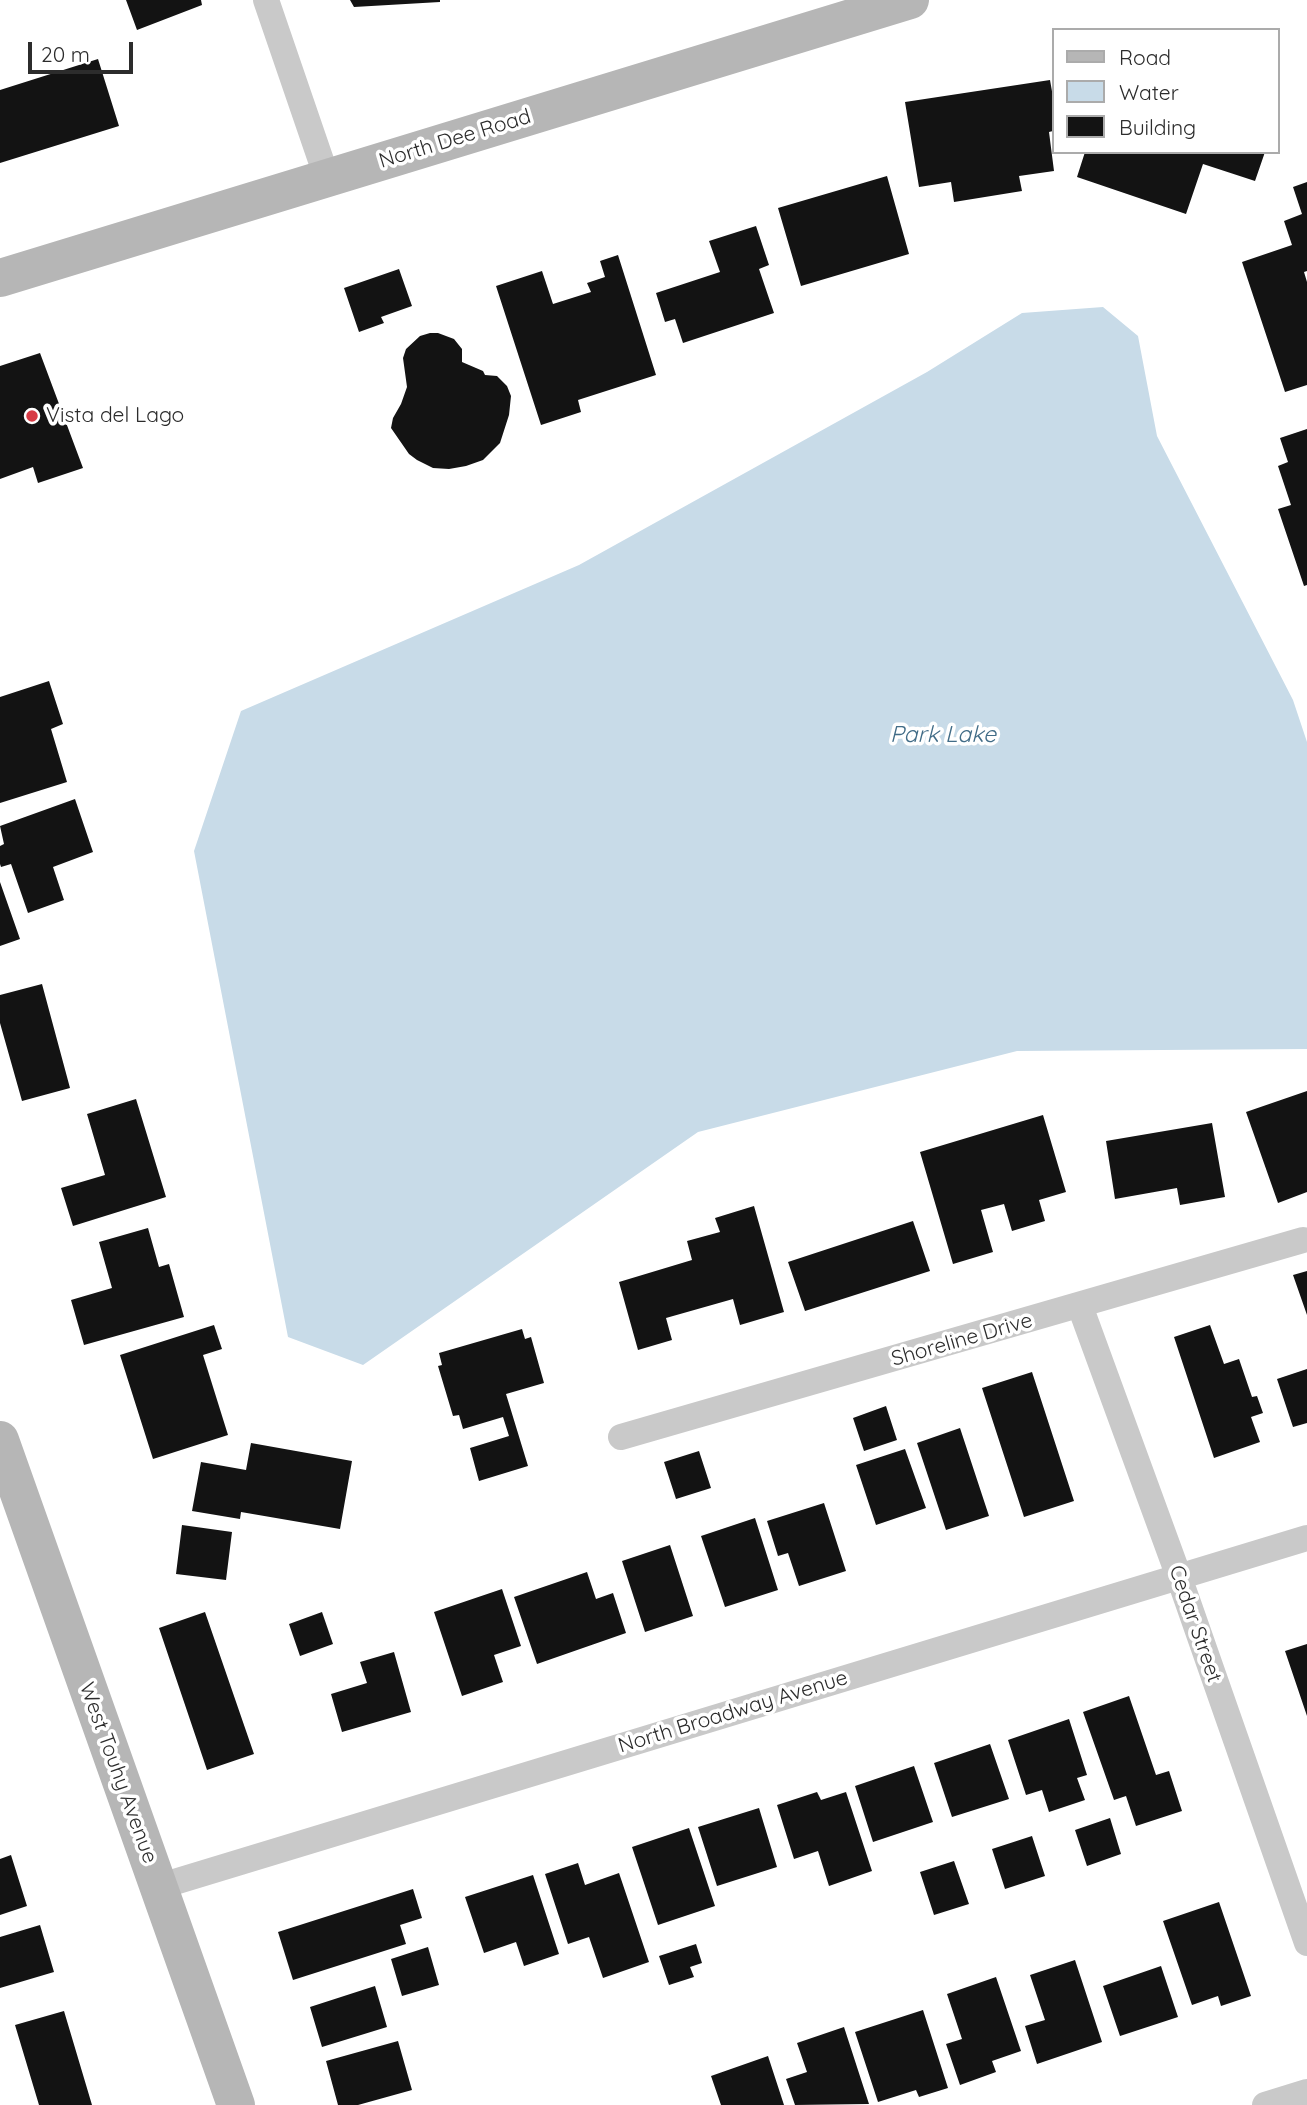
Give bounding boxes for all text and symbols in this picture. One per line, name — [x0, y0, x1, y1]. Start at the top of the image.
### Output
scale bar — [32, 28, 136, 72]
legend — [1052, 28, 1279, 154]
text: 20 m — [41, 41, 90, 67]
text: Road — [1119, 44, 1171, 70]
text: Water — [1119, 79, 1179, 105]
street label: North Dee Road — [376, 104, 534, 174]
text: Building — [1119, 114, 1196, 140]
place label: Vista del Lago — [46, 403, 184, 429]
marker: Vista del Lago — [24, 408, 40, 424]
water label: Park Lake — [890, 721, 996, 749]
street label: Shoreline Drive — [889, 1308, 1035, 1372]
street label: Cedar Street — [1163, 1562, 1227, 1686]
street label: North Broadway Avenue — [615, 1665, 851, 1759]
street label: West Touhy Avenue — [74, 1679, 162, 1867]

